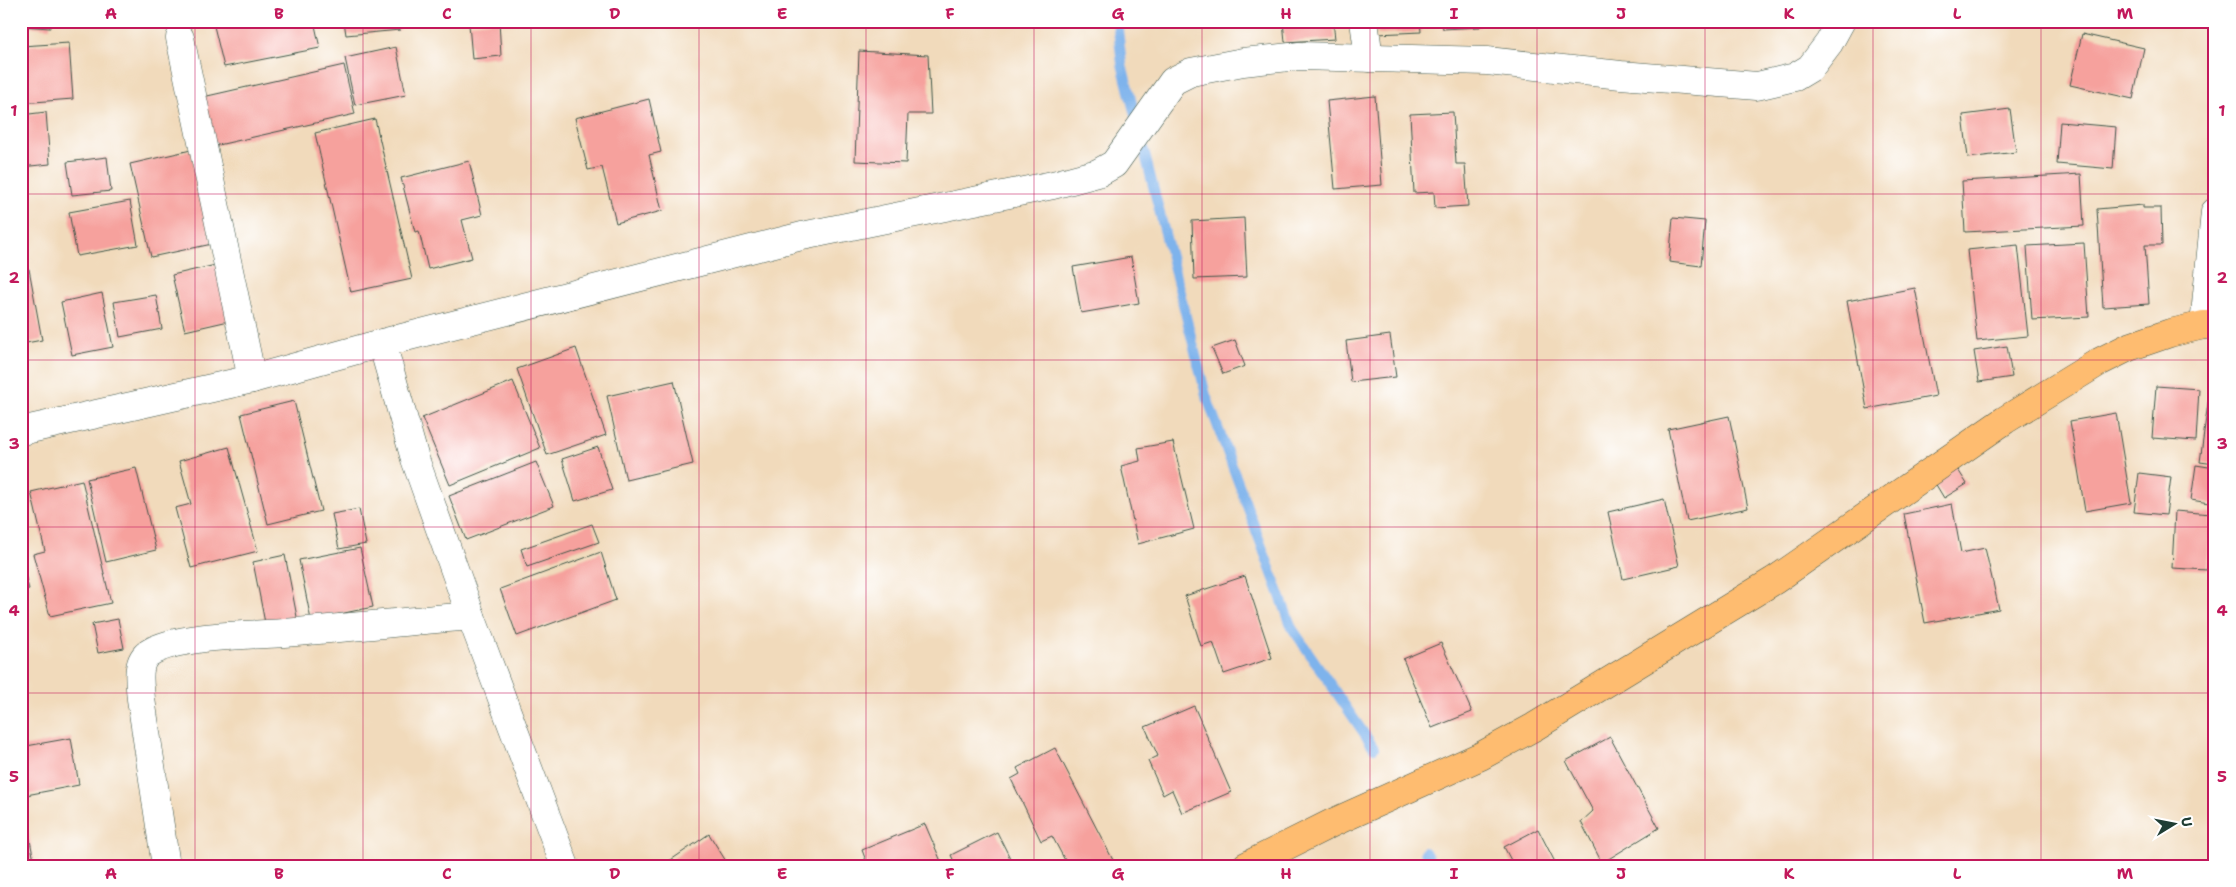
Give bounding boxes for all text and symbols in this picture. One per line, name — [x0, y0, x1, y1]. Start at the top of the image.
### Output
text: A — [105, 3, 117, 24]
text: B — [274, 3, 284, 24]
text: C — [442, 3, 452, 24]
text: D — [609, 3, 621, 24]
text: E — [777, 3, 787, 24]
text: F — [945, 3, 955, 24]
text: G — [1112, 3, 1125, 24]
text: H — [1280, 3, 1292, 24]
text: I — [1450, 3, 1459, 24]
text: J — [1616, 3, 1626, 24]
text: K — [1784, 3, 1795, 24]
text: L — [1953, 3, 1962, 24]
text: M — [2117, 3, 2134, 24]
text: 1 — [10, 100, 18, 121]
text: 1 — [2218, 100, 2226, 121]
text: 2 — [8, 267, 20, 288]
text: 2 — [2216, 267, 2228, 288]
text: 3 — [8, 433, 20, 454]
text: 3 — [2216, 433, 2228, 454]
text: 4 — [8, 600, 20, 621]
text: 4 — [2216, 600, 2228, 621]
text: 5 — [9, 766, 19, 787]
text: 5 — [2217, 766, 2227, 787]
north arrow — [2148, 800, 2198, 850]
text: U — [2177, 815, 2196, 828]
text: A — [105, 863, 117, 884]
text: B — [274, 863, 284, 884]
text: C — [442, 863, 452, 884]
text: D — [609, 863, 621, 884]
text: E — [777, 863, 787, 884]
text: F — [945, 863, 955, 884]
text: G — [1112, 863, 1125, 884]
text: H — [1280, 863, 1292, 884]
text: I — [1450, 863, 1459, 884]
text: J — [1616, 863, 1626, 884]
text: K — [1784, 863, 1795, 884]
text: L — [1953, 863, 1962, 884]
text: M — [2117, 863, 2134, 884]

